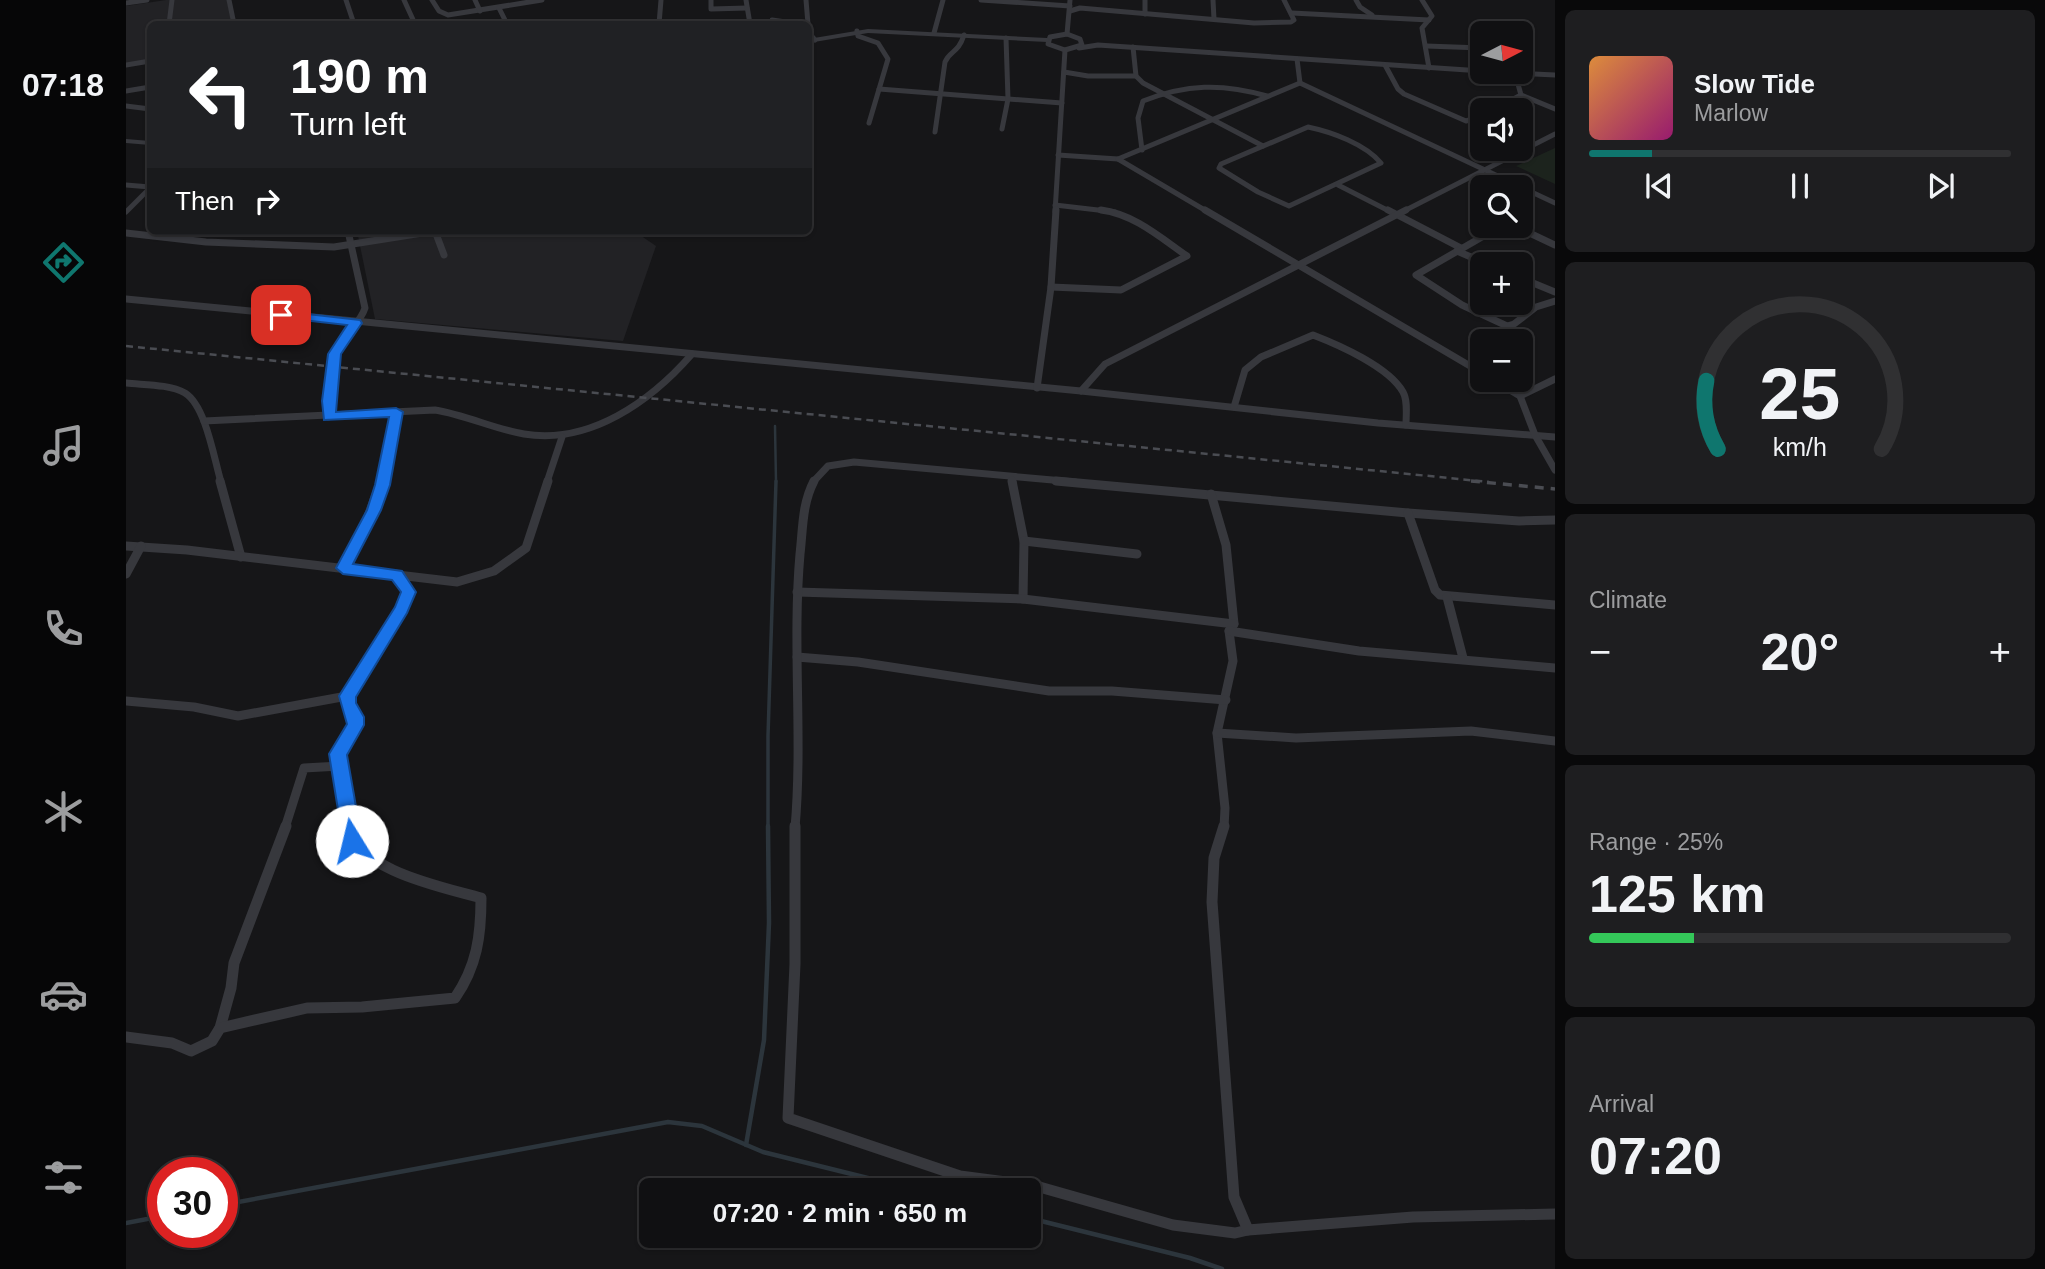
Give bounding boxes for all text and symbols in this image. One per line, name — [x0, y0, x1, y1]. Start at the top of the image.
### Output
north arrow — [1470, 21, 1533, 84]
map controls — [1470, 21, 1533, 392]
icon: left — [175, 49, 266, 140]
text: 190 m — [290, 49, 429, 103]
text: 07:18 — [22, 67, 104, 103]
text: Slow Tide — [1694, 69, 1815, 99]
button: sound — [1470, 98, 1533, 161]
text: Marlow — [1694, 100, 1768, 126]
text: Turn left — [290, 106, 406, 142]
icon: previous — [1640, 167, 1678, 205]
icon: pause — [1781, 167, 1819, 205]
icon: next — [1922, 167, 1960, 205]
button: search — [1470, 175, 1533, 238]
icon: right — [248, 182, 286, 220]
text: Then — [175, 186, 234, 216]
icon: directions — [39, 238, 88, 287]
button: + — [1470, 252, 1533, 315]
pin — [251, 285, 311, 345]
icon: arrive — [262, 296, 300, 334]
button: − — [1470, 329, 1533, 392]
text: 25 — [1760, 353, 1840, 434]
icon: music — [39, 421, 88, 470]
text: km/h — [1773, 432, 1827, 460]
text: Climate — [1589, 587, 1667, 613]
icon: phone — [39, 604, 88, 653]
text: 20° — [1761, 623, 1839, 681]
text: − — [1589, 631, 1611, 673]
text: + — [1989, 631, 2011, 673]
icon: climate — [39, 787, 88, 836]
position arrow — [315, 804, 389, 878]
text: Range · 25% — [1589, 829, 1723, 855]
text: 125 km — [1589, 865, 1765, 923]
icon: car — [39, 970, 88, 1019]
text: Arrival — [1589, 1091, 1654, 1117]
text: 07:20 — [1589, 1127, 1722, 1185]
icon: filters — [39, 1153, 88, 1202]
speed limit sign: 30 — [147, 1157, 238, 1248]
text: 07:20 · 2 min · 650 m — [713, 1198, 967, 1228]

